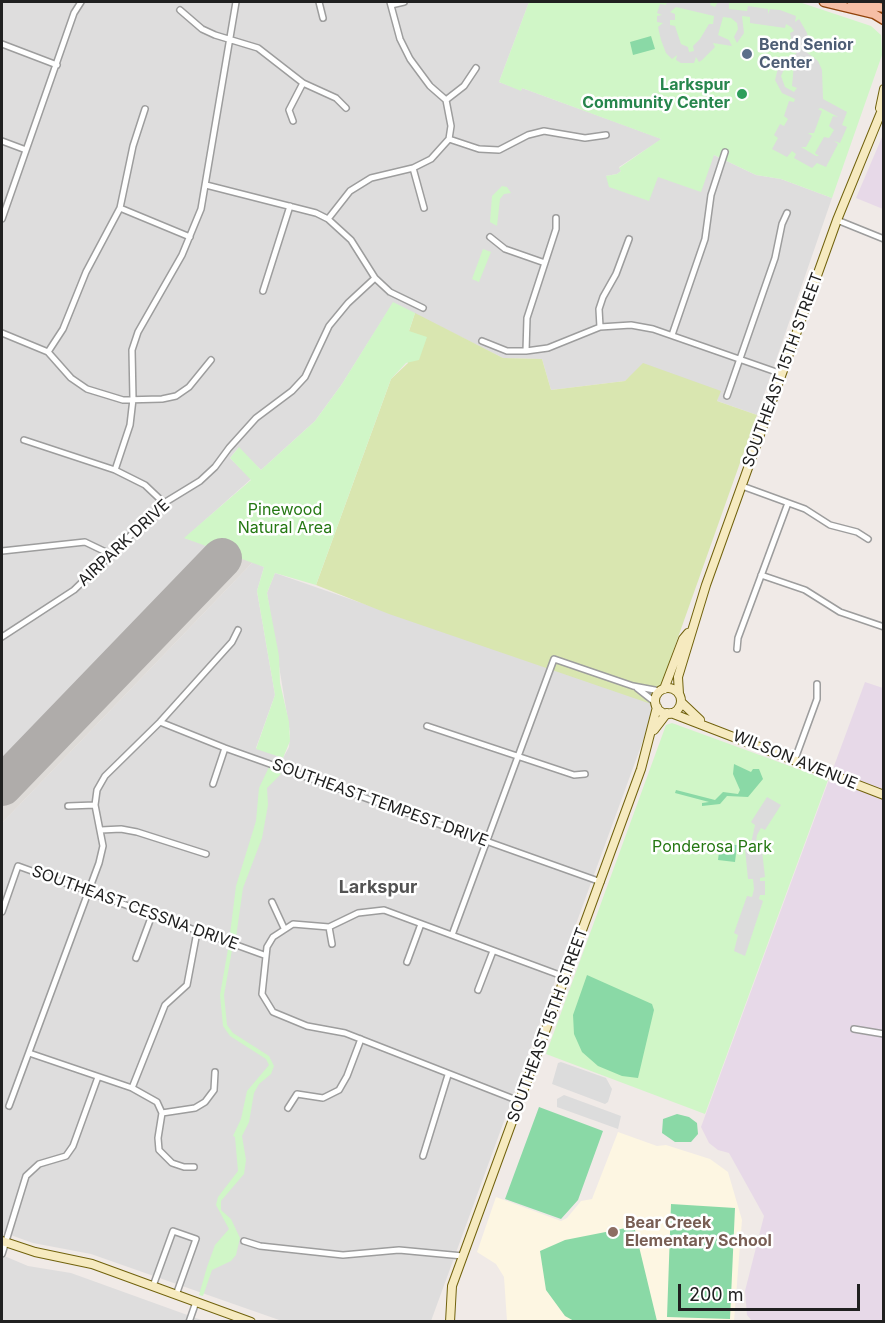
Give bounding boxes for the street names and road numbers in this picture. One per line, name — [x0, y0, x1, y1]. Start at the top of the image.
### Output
street label: SOUTHEAST 15TH STREET — [739, 270, 827, 470]
street label: AIRPARK DRIVE — [74, 496, 174, 590]
street label: WILSON AVENUE — [730, 726, 860, 794]
street label: SOUTHEAST TEMPEST DRIVE — [269, 755, 491, 851]
street label: SOUTHEAST CESSNA DRIVE — [29, 862, 241, 954]
street label: SOUTHEAST 15TH STREET — [504, 925, 592, 1125]

